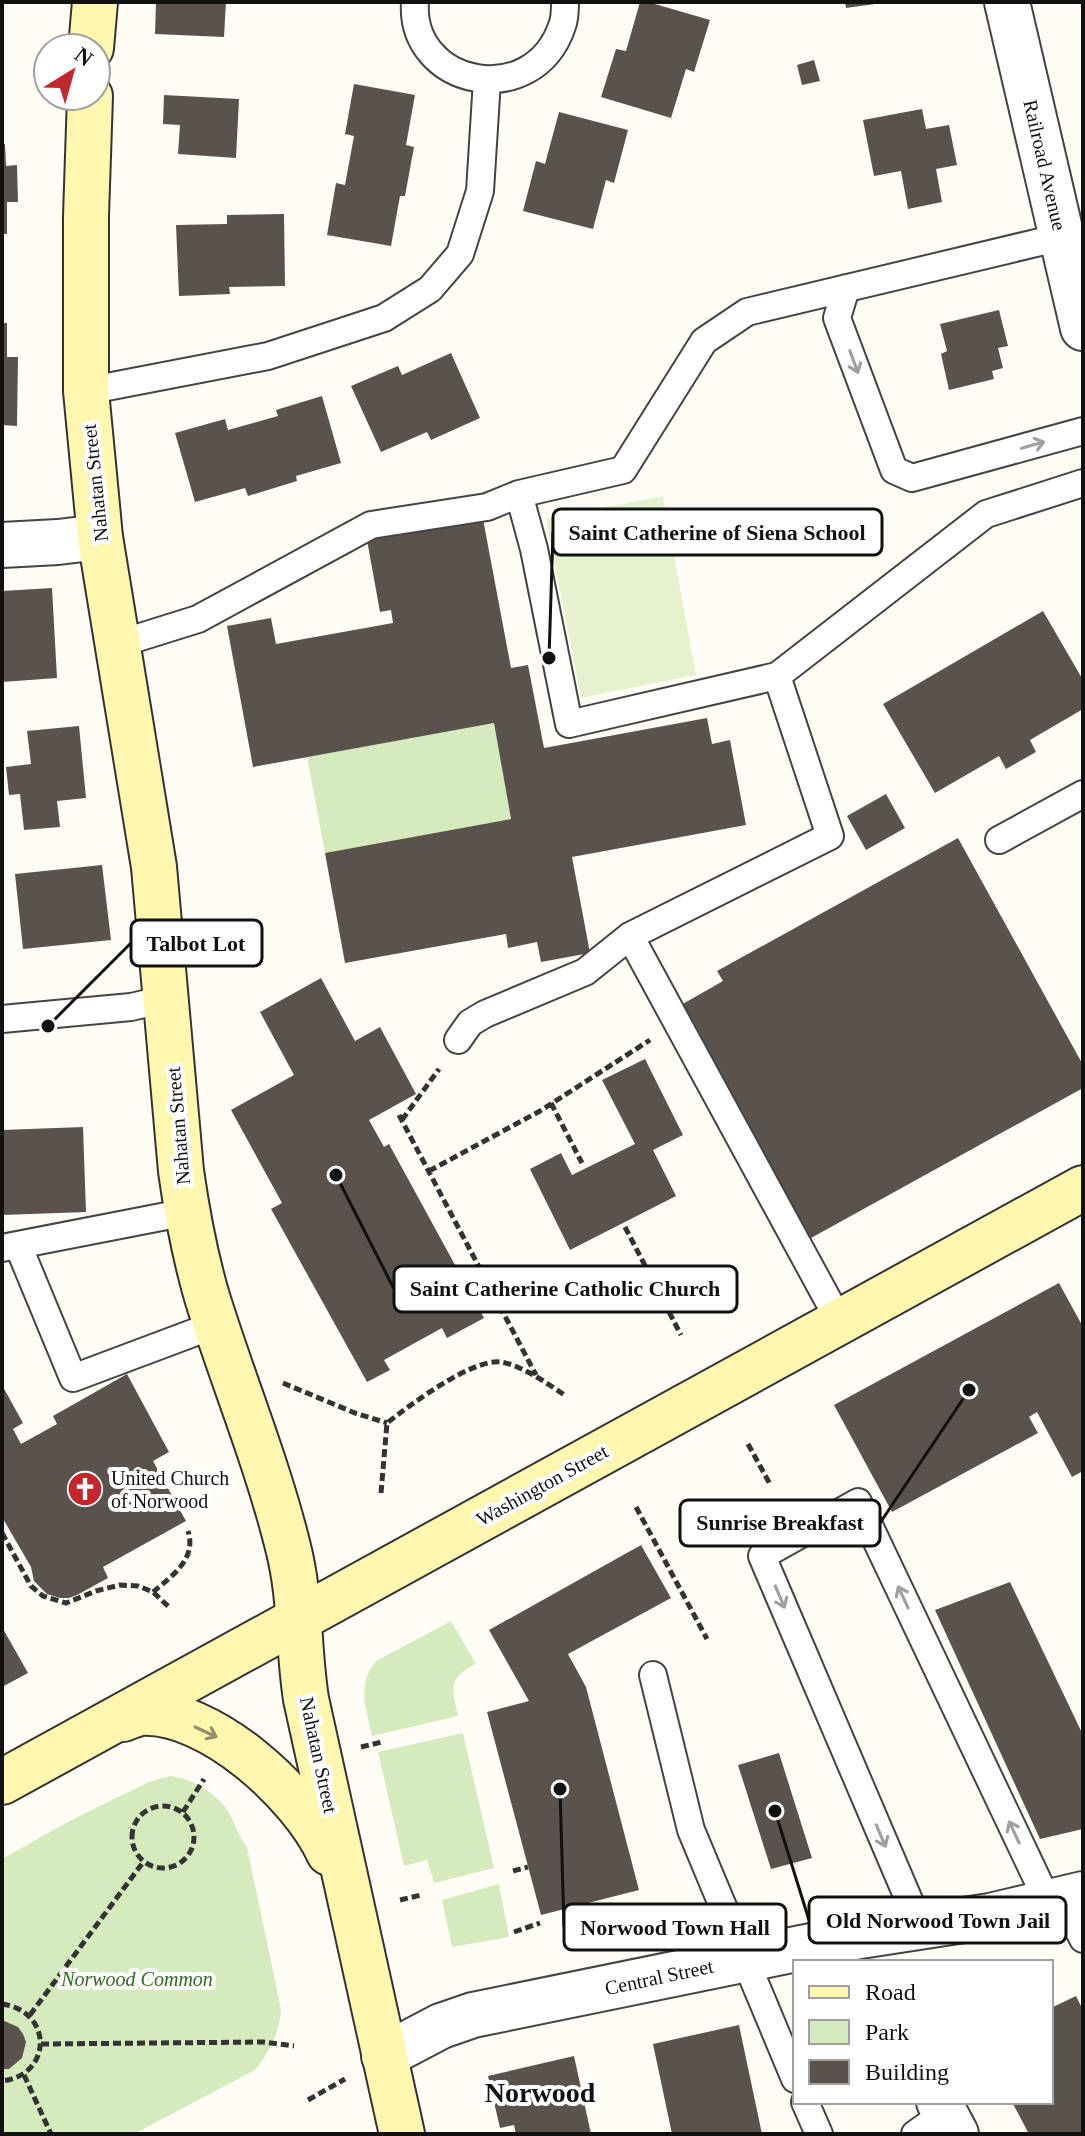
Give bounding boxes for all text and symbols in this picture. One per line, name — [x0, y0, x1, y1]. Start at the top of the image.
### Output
north arrow — [32, 32, 112, 112]
text: N — [70, 42, 98, 71]
street label: Railroad Avenue — [1019, 97, 1071, 233]
one-way arrow — [848, 349, 862, 374]
street label: Nahatan Street — [78, 423, 112, 543]
one-way arrow — [1019, 437, 1045, 452]
callout: Saint Catherine of Siena School — [553, 509, 882, 555]
text: Saint Catherine of Siena School — [568, 520, 866, 545]
callout: Talbot Lot — [131, 920, 262, 966]
text: Talbot Lot — [147, 931, 246, 956]
street label: Nahatan Street — [162, 1066, 194, 1186]
callout: Saint Catherine Catholic Church — [394, 1266, 737, 1312]
text: Saint Catherine Catholic Church — [410, 1276, 720, 1301]
street label: Washington Street — [473, 1440, 612, 1531]
place label: United Church of Norwood — [111, 1467, 229, 1512]
church icon: United Church of Norwood — [66, 1470, 104, 1508]
callout: Sunrise Breakfast — [680, 1500, 880, 1546]
text: Sunrise Breakfast — [696, 1510, 865, 1535]
one-way arrow — [773, 1584, 788, 1609]
one-way arrow — [895, 1585, 910, 1609]
street label: Nahatan Street — [296, 1695, 342, 1816]
one-way arrow — [194, 1725, 218, 1740]
one-way arrow — [1006, 1820, 1021, 1844]
one-way arrow — [875, 1824, 890, 1848]
callout: Old Norwood Town Jail — [809, 1897, 1066, 1943]
callout: Norwood Town Hall — [564, 1904, 786, 1950]
text: Old Norwood Town Jail — [826, 1908, 1050, 1933]
text: Norwood Town Hall — [580, 1915, 770, 1940]
street label: Central Street — [603, 1955, 716, 1999]
legend — [793, 1960, 1053, 2104]
park label: Norwood Common — [60, 1968, 213, 1990]
text: Road — [865, 1979, 916, 2005]
text: Park — [865, 2019, 909, 2045]
text: Building — [865, 2059, 949, 2085]
district label: Norwood — [485, 2077, 596, 2108]

